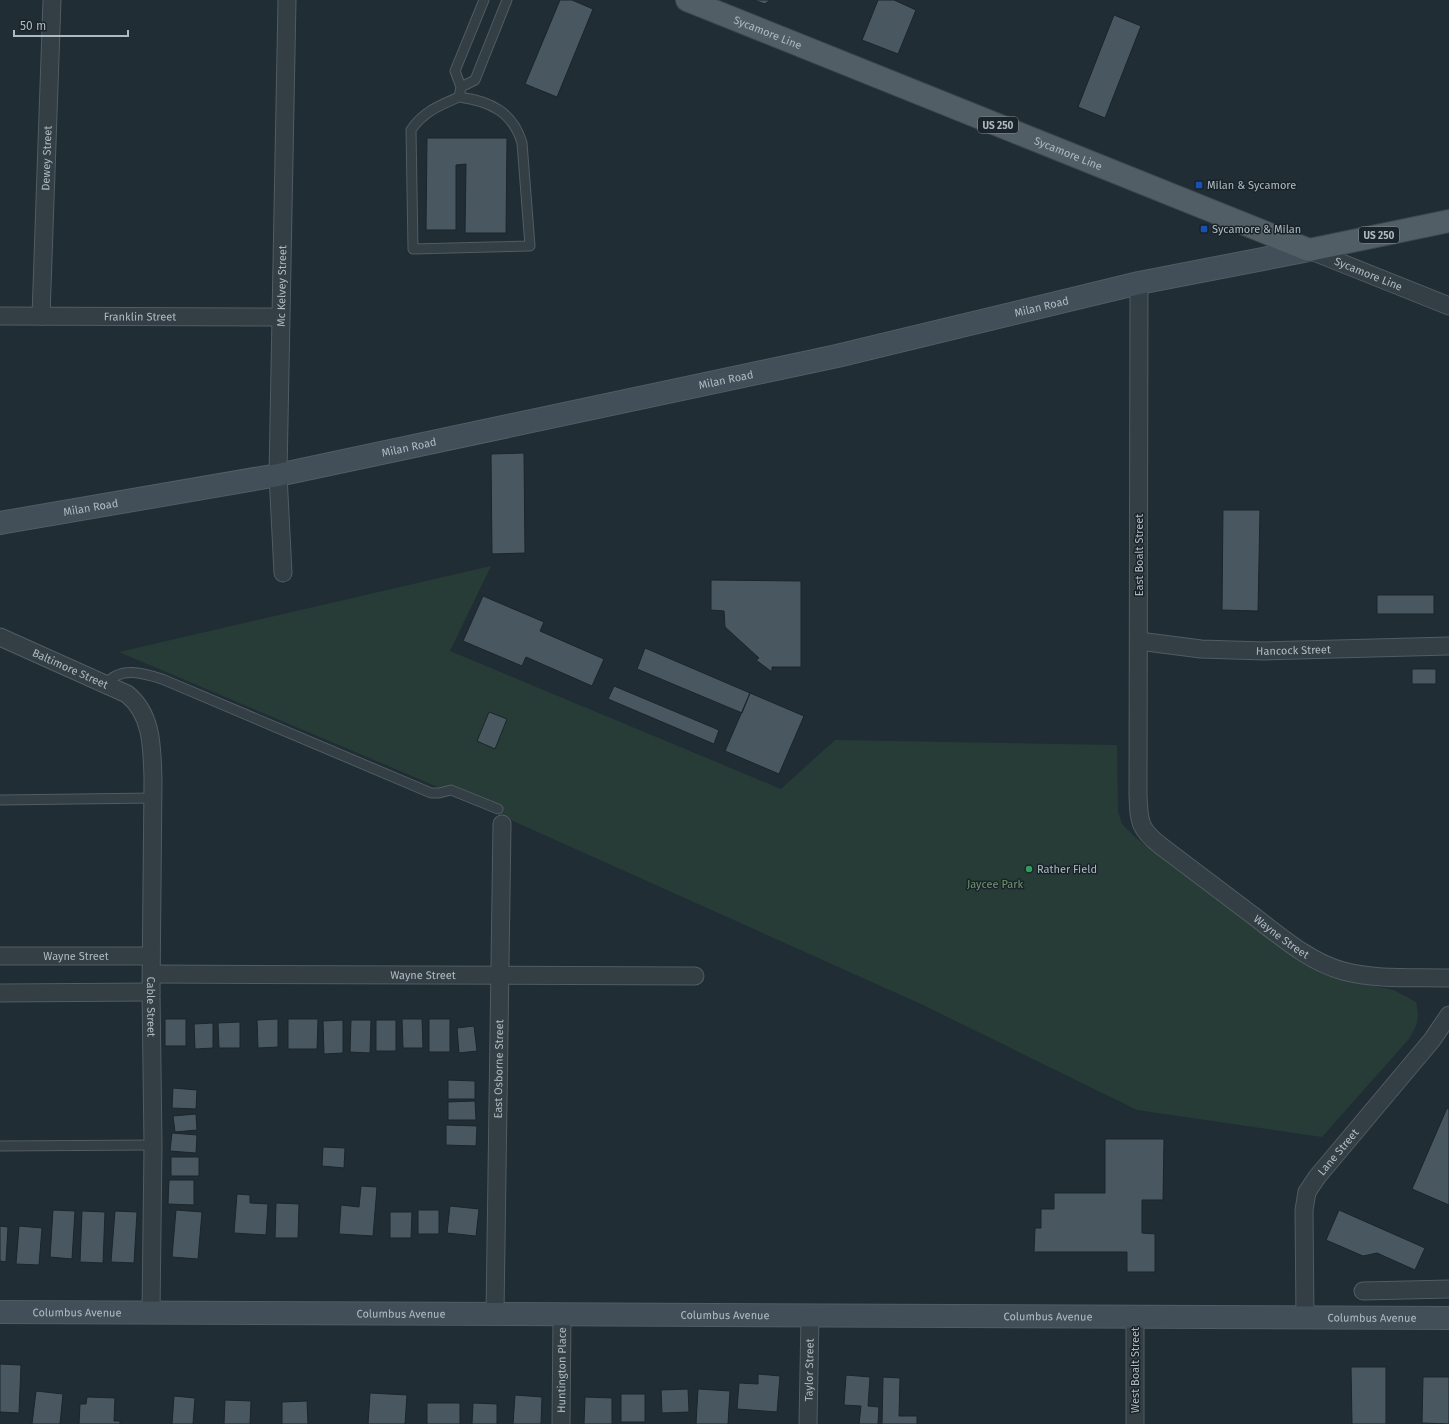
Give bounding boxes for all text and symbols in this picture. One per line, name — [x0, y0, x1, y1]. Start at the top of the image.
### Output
scale bar — [14, 12, 128, 38]
street label: Sycamore Line — [732, 13, 803, 52]
text: 50 m — [20, 19, 46, 33]
road number: US 250 — [978, 117, 1018, 133]
street label: Dewey Street — [39, 125, 55, 191]
street label: Sycamore Line — [1032, 134, 1104, 173]
place label: Milan & Sycamore — [1207, 179, 1296, 192]
marker: Milan & Sycamore — [1194, 180, 1204, 190]
place label: Sycamore & Milan — [1212, 223, 1301, 236]
marker: Sycamore & Milan — [1199, 224, 1209, 234]
road number: US 250 — [1359, 227, 1399, 243]
street label: Mc Kelvey Street — [275, 245, 289, 327]
street label: Sycamore Line — [1332, 255, 1404, 294]
street label: Milan Road — [1013, 294, 1070, 320]
street label: Franklin Street — [104, 310, 176, 324]
street label: Milan Road — [697, 368, 754, 392]
street label: Milan Road — [381, 435, 438, 460]
street label: Milan Road — [62, 497, 119, 519]
street label: East Boalt Street — [1133, 514, 1146, 596]
street label: Hancock Street — [1256, 643, 1331, 658]
street label: Baltimore Street — [30, 646, 110, 692]
place label: Rather Field — [1037, 863, 1097, 876]
marker: Rather Field — [1024, 864, 1034, 874]
park label: Jaycee Park — [967, 878, 1023, 891]
street label: Wayne Street — [1251, 912, 1311, 962]
street label: Wayne Street — [43, 950, 109, 963]
street label: Wayne Street — [390, 969, 456, 982]
street label: Cable Street — [144, 976, 158, 1037]
street label: East Osborne Street — [492, 1019, 506, 1119]
street label: Lane Street — [1315, 1126, 1362, 1178]
street label: Columbus Avenue — [32, 1306, 122, 1320]
street label: Columbus Avenue — [356, 1307, 446, 1321]
street label: Columbus Avenue — [680, 1309, 770, 1322]
street label: Columbus Avenue — [1003, 1310, 1093, 1324]
street label: Columbus Avenue — [1327, 1311, 1417, 1325]
street label: Huntington Place — [555, 1327, 569, 1413]
street label: West Boalt Street — [1129, 1327, 1142, 1413]
street label: Taylor Street — [802, 1338, 817, 1402]

